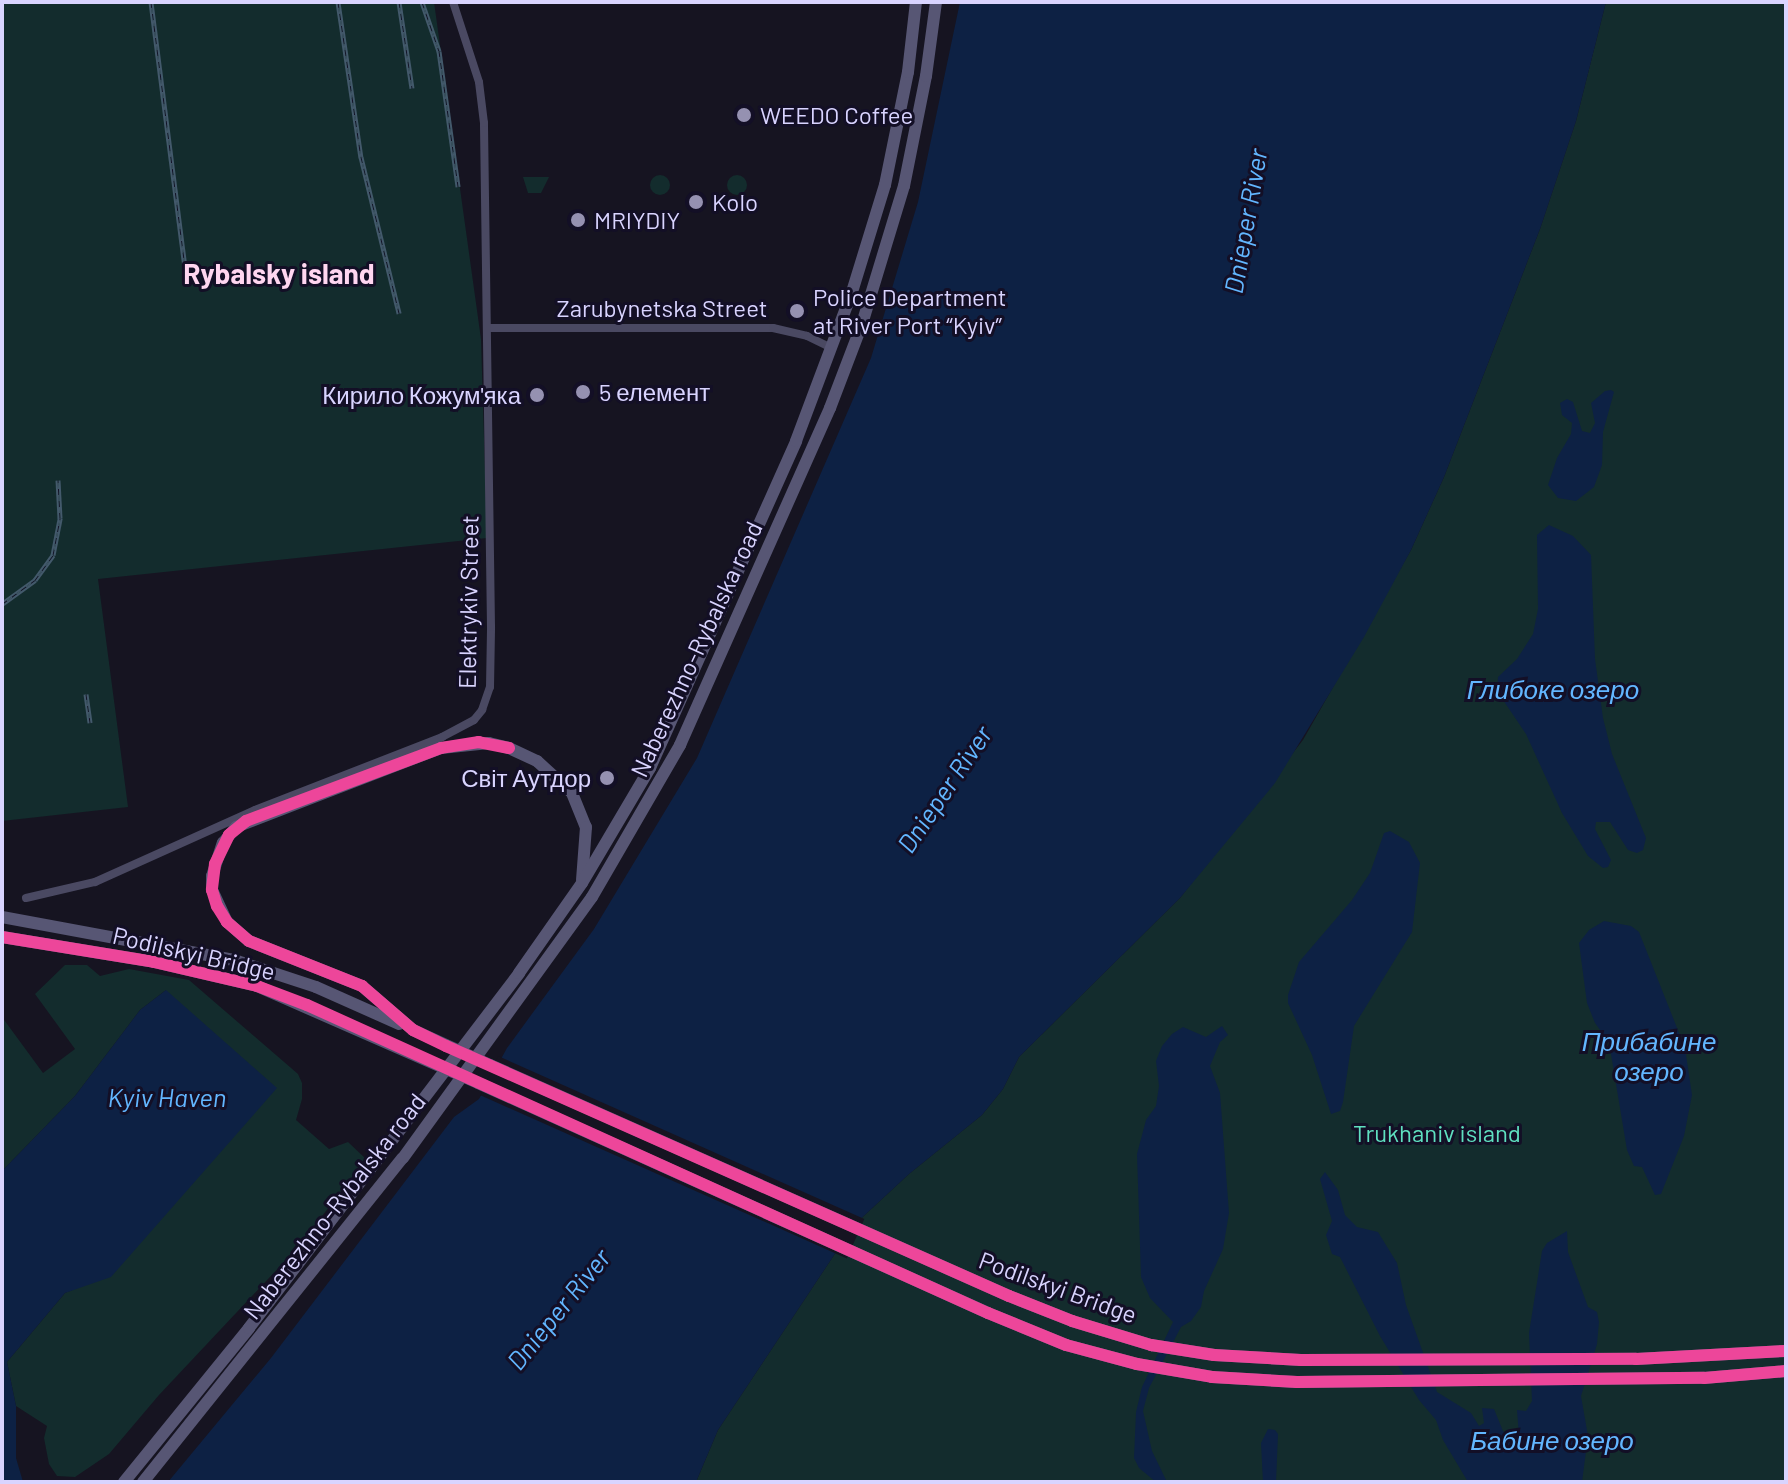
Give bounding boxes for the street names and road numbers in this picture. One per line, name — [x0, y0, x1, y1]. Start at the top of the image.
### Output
street label: Zarubynetska Street — [556, 294, 768, 322]
street label: Elektrykiv Street — [452, 515, 484, 689]
street label: Naberezhno-Rybalska road — [624, 517, 768, 781]
street label: Podilskyi Bridge — [110, 920, 278, 986]
street label: Naberezhno-Rybalska road — [237, 1087, 431, 1325]
street label: Podilskyi Bridge — [975, 1245, 1141, 1329]

